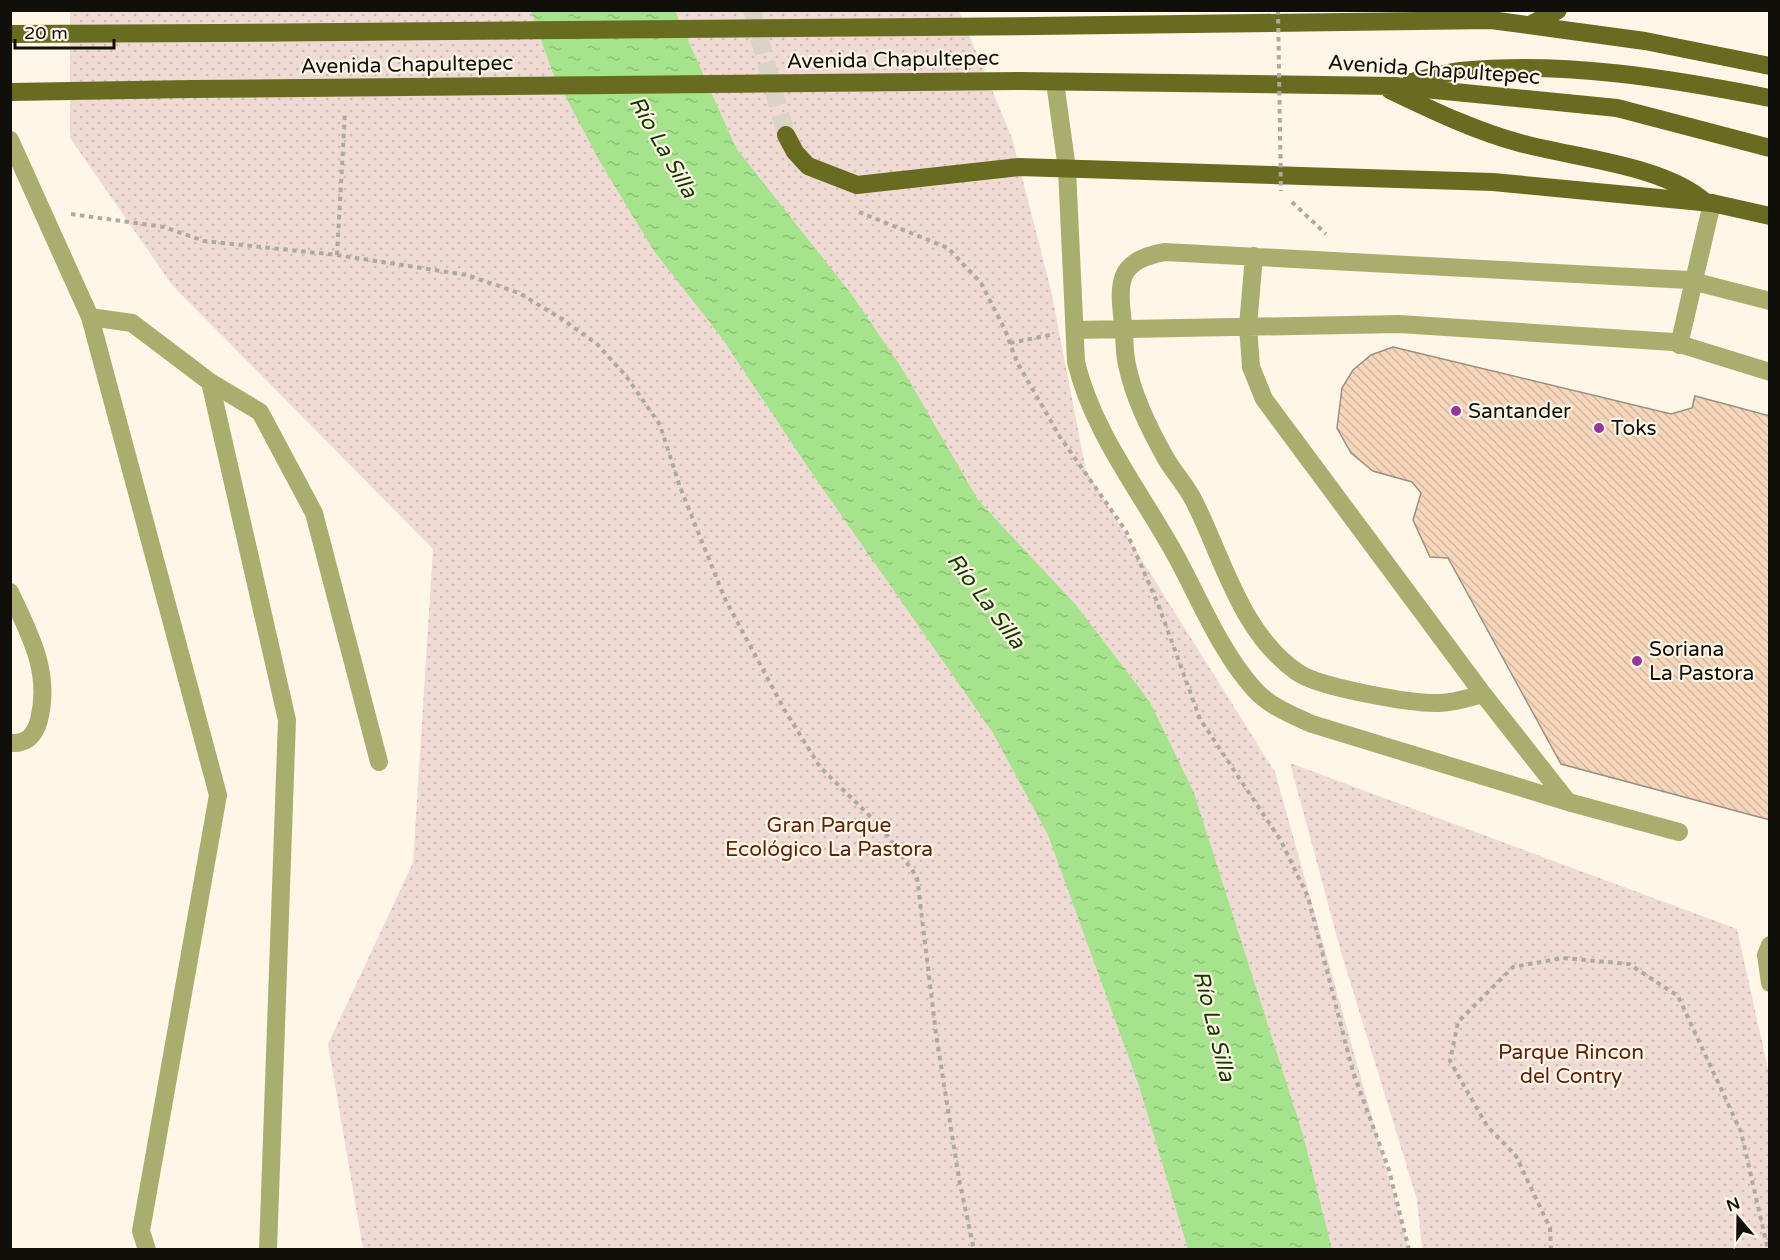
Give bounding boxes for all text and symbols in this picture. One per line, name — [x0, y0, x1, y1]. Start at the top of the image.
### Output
scale bar — [15, 12, 114, 50]
text: 20 m — [24, 22, 68, 44]
street label: Avenida Chapultepec — [786, 46, 1000, 74]
street label: Avenida Chapultepec — [1327, 50, 1541, 90]
street label: Avenida Chapultepec — [300, 51, 514, 79]
water label: Río La Silla — [623, 92, 703, 203]
place label: Santander — [1468, 399, 1571, 424]
marker: Santander — [1449, 404, 1463, 418]
place label: Toks — [1611, 416, 1657, 441]
marker: Toks — [1592, 421, 1606, 435]
water label: Río La Silla — [942, 548, 1031, 655]
place label: Soriana La Pastora — [1649, 637, 1754, 686]
marker: Soriana La Pastora — [1630, 654, 1644, 668]
park label: Gran Parque Ecológico La Pastora — [725, 813, 933, 862]
water label: Río La Silla — [1188, 968, 1240, 1085]
park label: Parque Rincon del Contry — [1498, 1040, 1644, 1089]
north arrow — [1708, 1188, 1768, 1248]
text: N — [1724, 1193, 1743, 1216]

